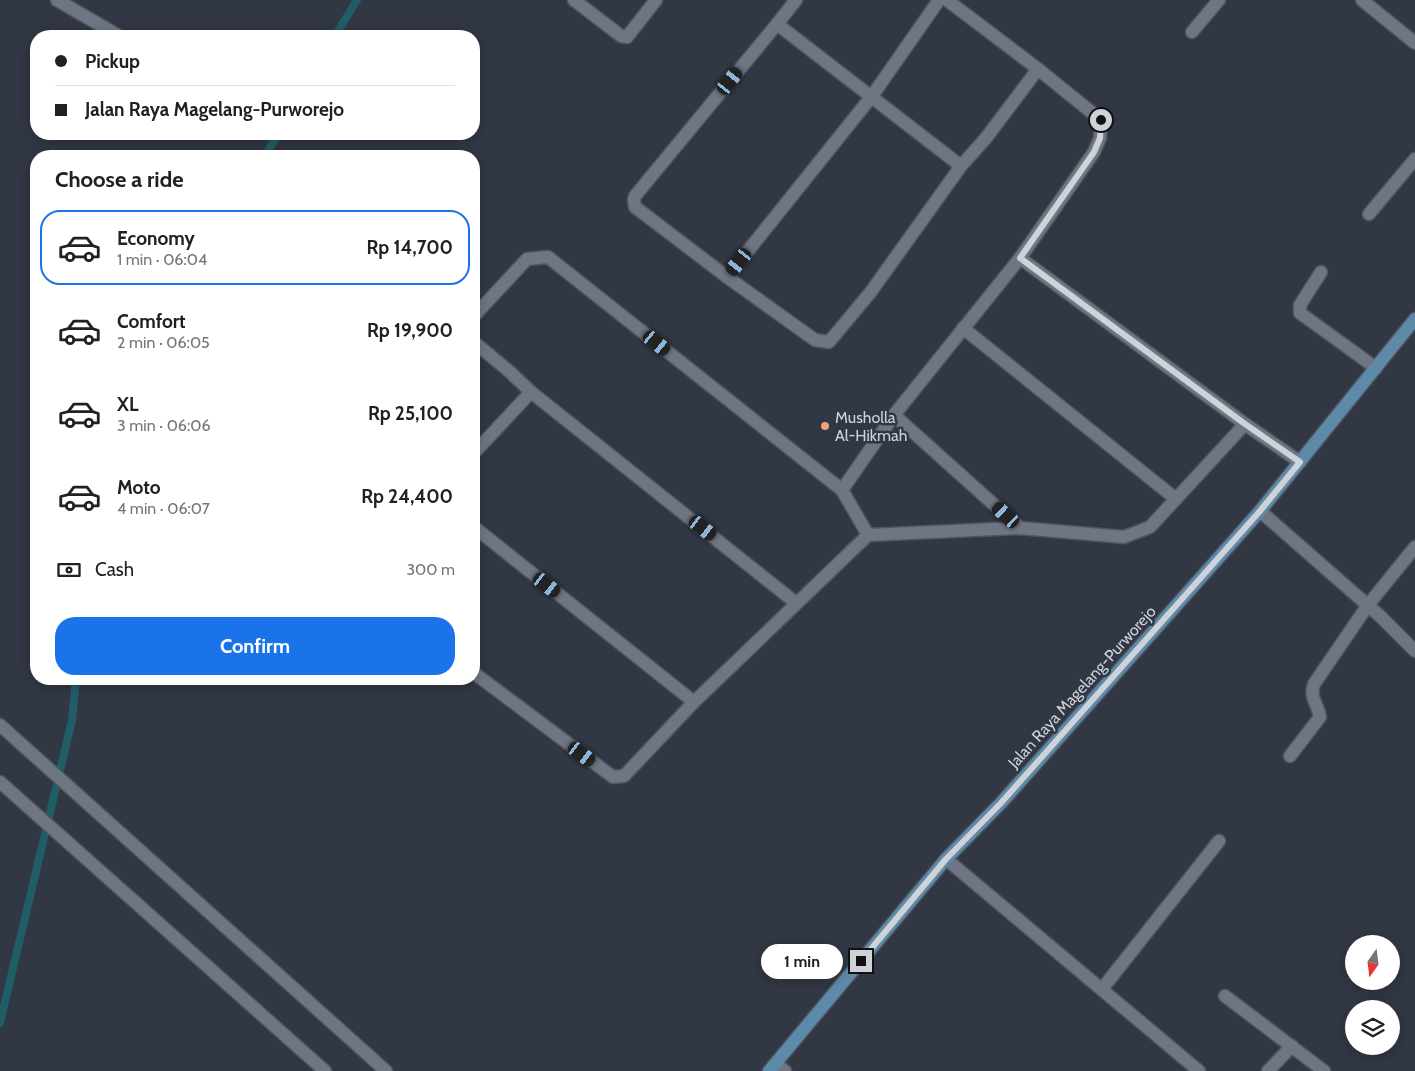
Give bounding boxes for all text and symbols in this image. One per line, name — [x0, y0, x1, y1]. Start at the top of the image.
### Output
text: Pickup — [85, 50, 140, 73]
car — [714, 65, 745, 97]
text: Jalan Raya Magelang-Purworejo — [85, 98, 344, 121]
route start — [1090, 109, 1112, 131]
text: Choose a ride — [55, 166, 184, 193]
icon: car — [57, 225, 102, 270]
text: Economy — [117, 227, 195, 250]
text: Rp 14,700 — [367, 236, 453, 259]
car — [723, 246, 754, 278]
text: 1 min · 06:04 — [117, 250, 207, 269]
icon: car — [57, 308, 102, 353]
text: Comfort — [117, 310, 186, 333]
text: Rp 19,900 — [367, 319, 453, 342]
car — [640, 328, 673, 358]
text: 2 min · 06:05 — [117, 333, 210, 352]
icon: car — [57, 391, 102, 436]
text: XL — [117, 393, 138, 416]
text: Rp 25,100 — [368, 402, 453, 425]
place label: Musholla Al-Hikmah — [835, 408, 907, 445]
text: 3 min · 06:06 — [117, 416, 210, 435]
marker: Musholla Al-Hikmah — [819, 420, 831, 432]
icon: car — [57, 474, 102, 519]
text: Moto — [117, 476, 161, 499]
text: Rp 24,400 — [361, 485, 453, 508]
text: 4 min · 06:07 — [117, 499, 210, 518]
car — [989, 499, 1022, 531]
car — [686, 513, 719, 543]
icon: cash — [55, 556, 83, 584]
text: Cash — [95, 558, 134, 581]
text: 300 m — [406, 560, 455, 579]
car — [530, 570, 563, 600]
street label: Jalan Raya Magelang-Purworejo — [1003, 602, 1160, 773]
button: Confirm — [55, 617, 455, 675]
car — [565, 739, 598, 769]
north arrow — [1345, 935, 1400, 990]
map controls — [1345, 935, 1400, 1055]
callout: 1 min — [761, 944, 844, 978]
route end — [850, 950, 872, 972]
text: 1 min — [784, 952, 820, 971]
button: layers — [1345, 1000, 1400, 1055]

